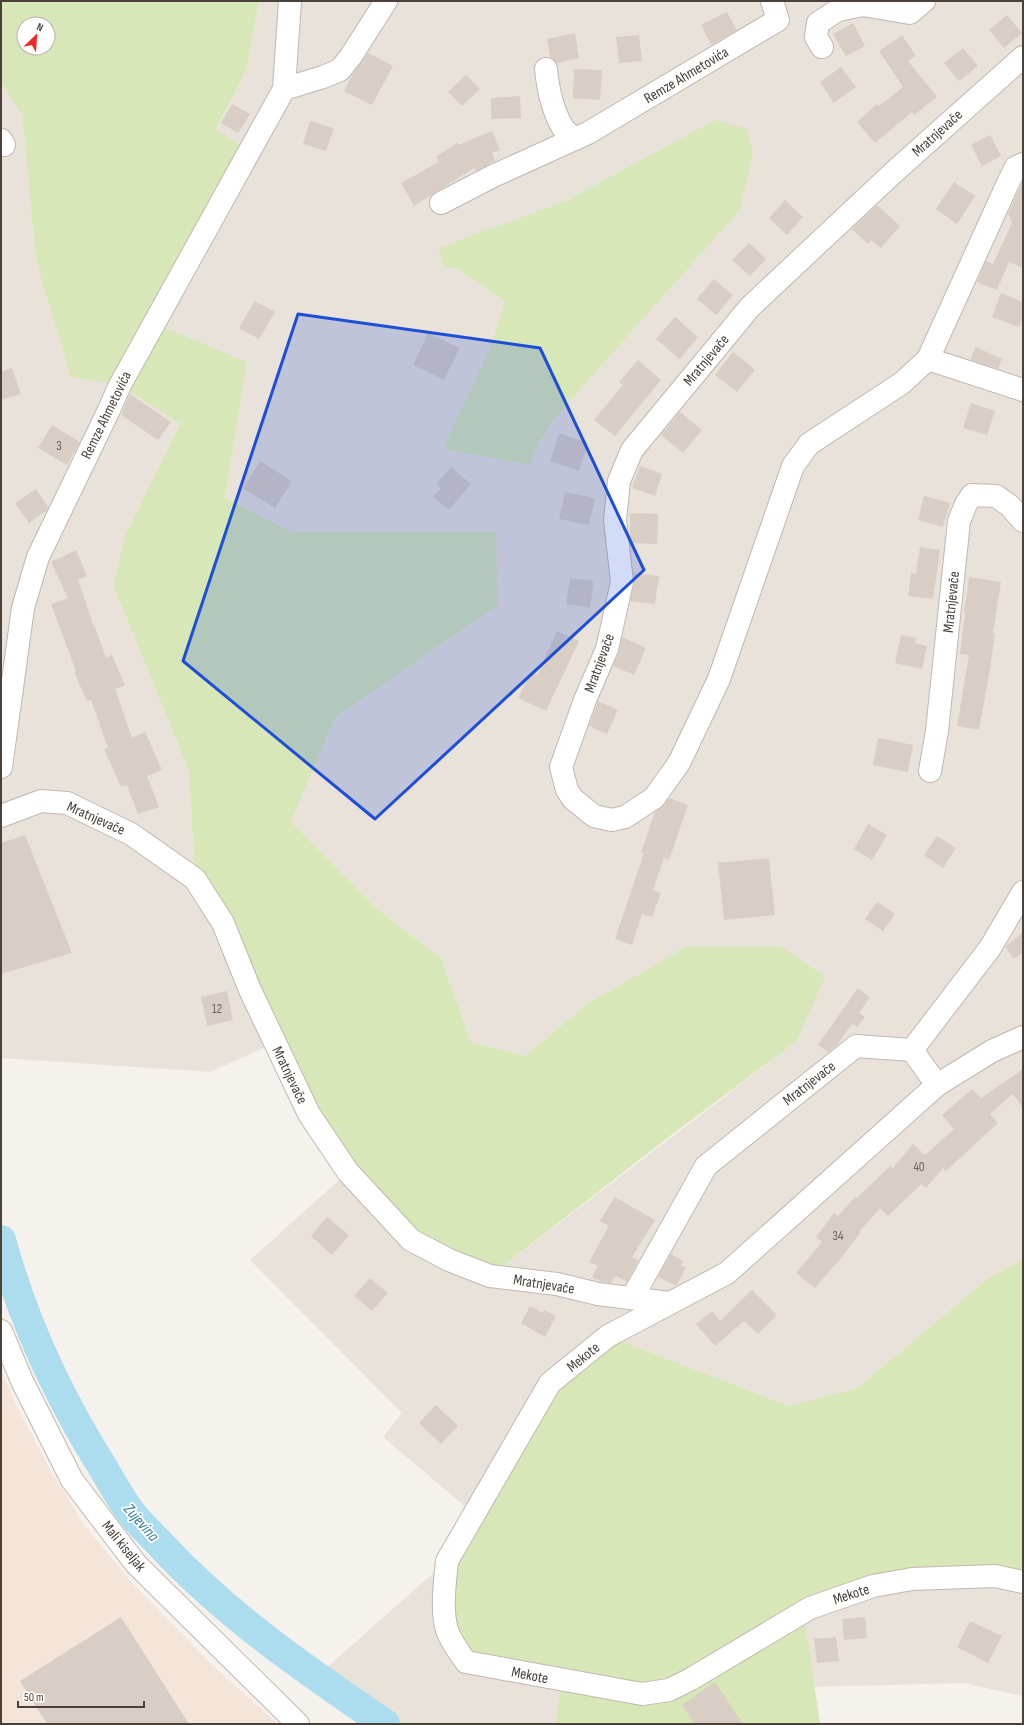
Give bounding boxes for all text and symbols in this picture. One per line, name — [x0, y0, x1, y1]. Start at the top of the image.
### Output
north arrow — [16, 16, 56, 56]
text: N — [35, 20, 46, 35]
street label: Remze Ahmetovića — [640, 43, 732, 108]
street label: Mratnjevače — [908, 106, 967, 161]
street label: Mratnjevače — [679, 331, 733, 390]
street label: Remze Ahmetovića — [77, 368, 136, 462]
house number: 3 — [56, 438, 62, 454]
street label: Mratnjevače — [939, 570, 964, 634]
street label: Mratnjevače — [580, 631, 619, 695]
street label: Mratnjevače — [64, 797, 128, 840]
house number: 12 — [212, 1001, 222, 1017]
street label: Mratnjevače — [267, 1043, 312, 1107]
street label: Mratnjevače — [779, 1057, 839, 1110]
house number: 40 — [913, 1159, 925, 1175]
house number: 34 — [833, 1228, 844, 1244]
street label: Mratnjevače — [512, 1270, 576, 1299]
street label: Mekote — [563, 1338, 604, 1376]
water label: Zujevina — [119, 1499, 163, 1546]
street label: Mali kiseljak — [97, 1517, 150, 1576]
street label: Mekote — [831, 1580, 872, 1609]
street label: Mekote — [510, 1663, 550, 1688]
scale bar — [18, 1683, 144, 1709]
text: 50 m — [24, 1690, 44, 1705]

